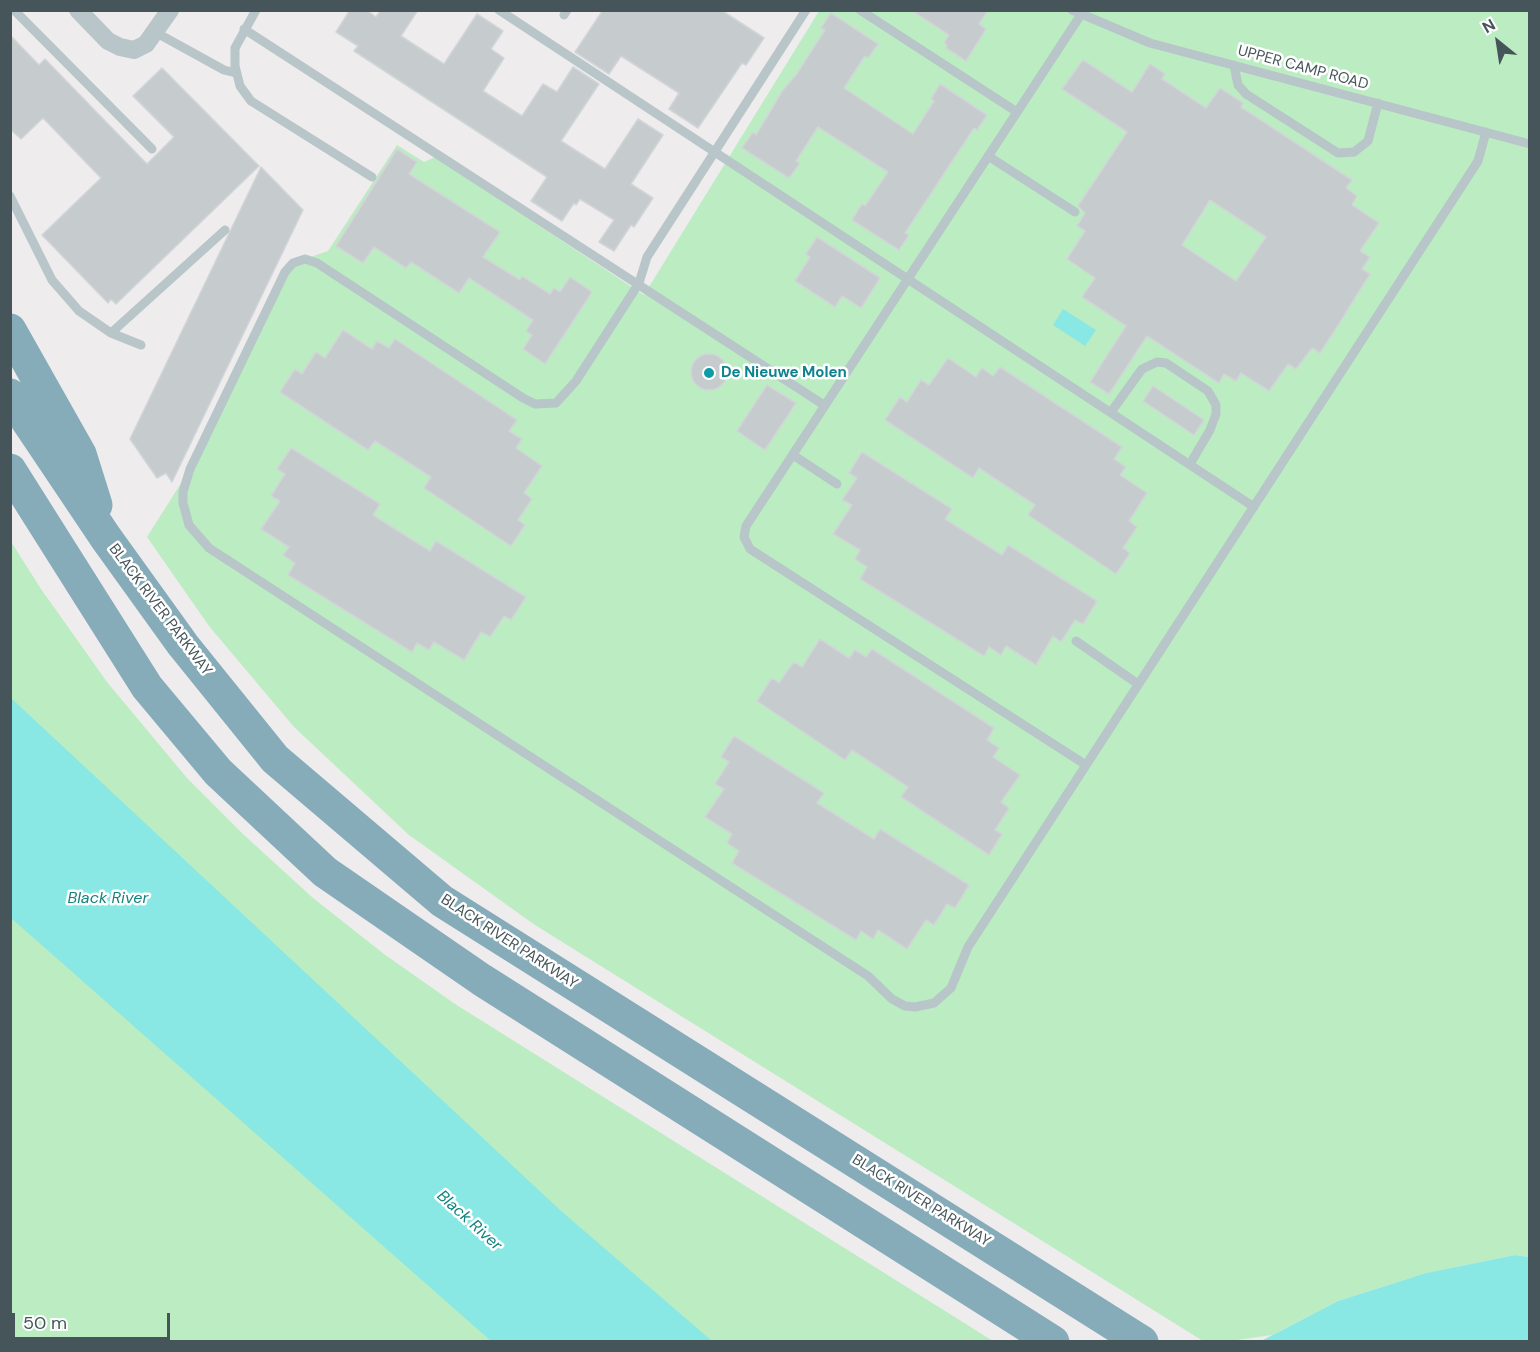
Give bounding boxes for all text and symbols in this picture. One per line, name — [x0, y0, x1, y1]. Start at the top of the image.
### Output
north arrow — [1468, 12, 1528, 72]
text: N — [1478, 14, 1499, 38]
street label: UPPER CAMP ROAD — [1236, 42, 1370, 94]
place label: De Nieuwe Molen — [721, 364, 847, 382]
marker: De Nieuwe Molen — [702, 366, 716, 380]
street label: BLACK RIVER PARKWAY — [105, 541, 215, 679]
water label: Black River — [68, 889, 148, 909]
street label: BLACK RIVER PARKWAY — [437, 891, 581, 993]
street label: BLACK RIVER PARKWAY — [849, 1151, 993, 1251]
water label: Black River — [433, 1187, 505, 1255]
scale bar — [15, 1301, 172, 1339]
text: 50 m — [23, 1311, 67, 1335]

